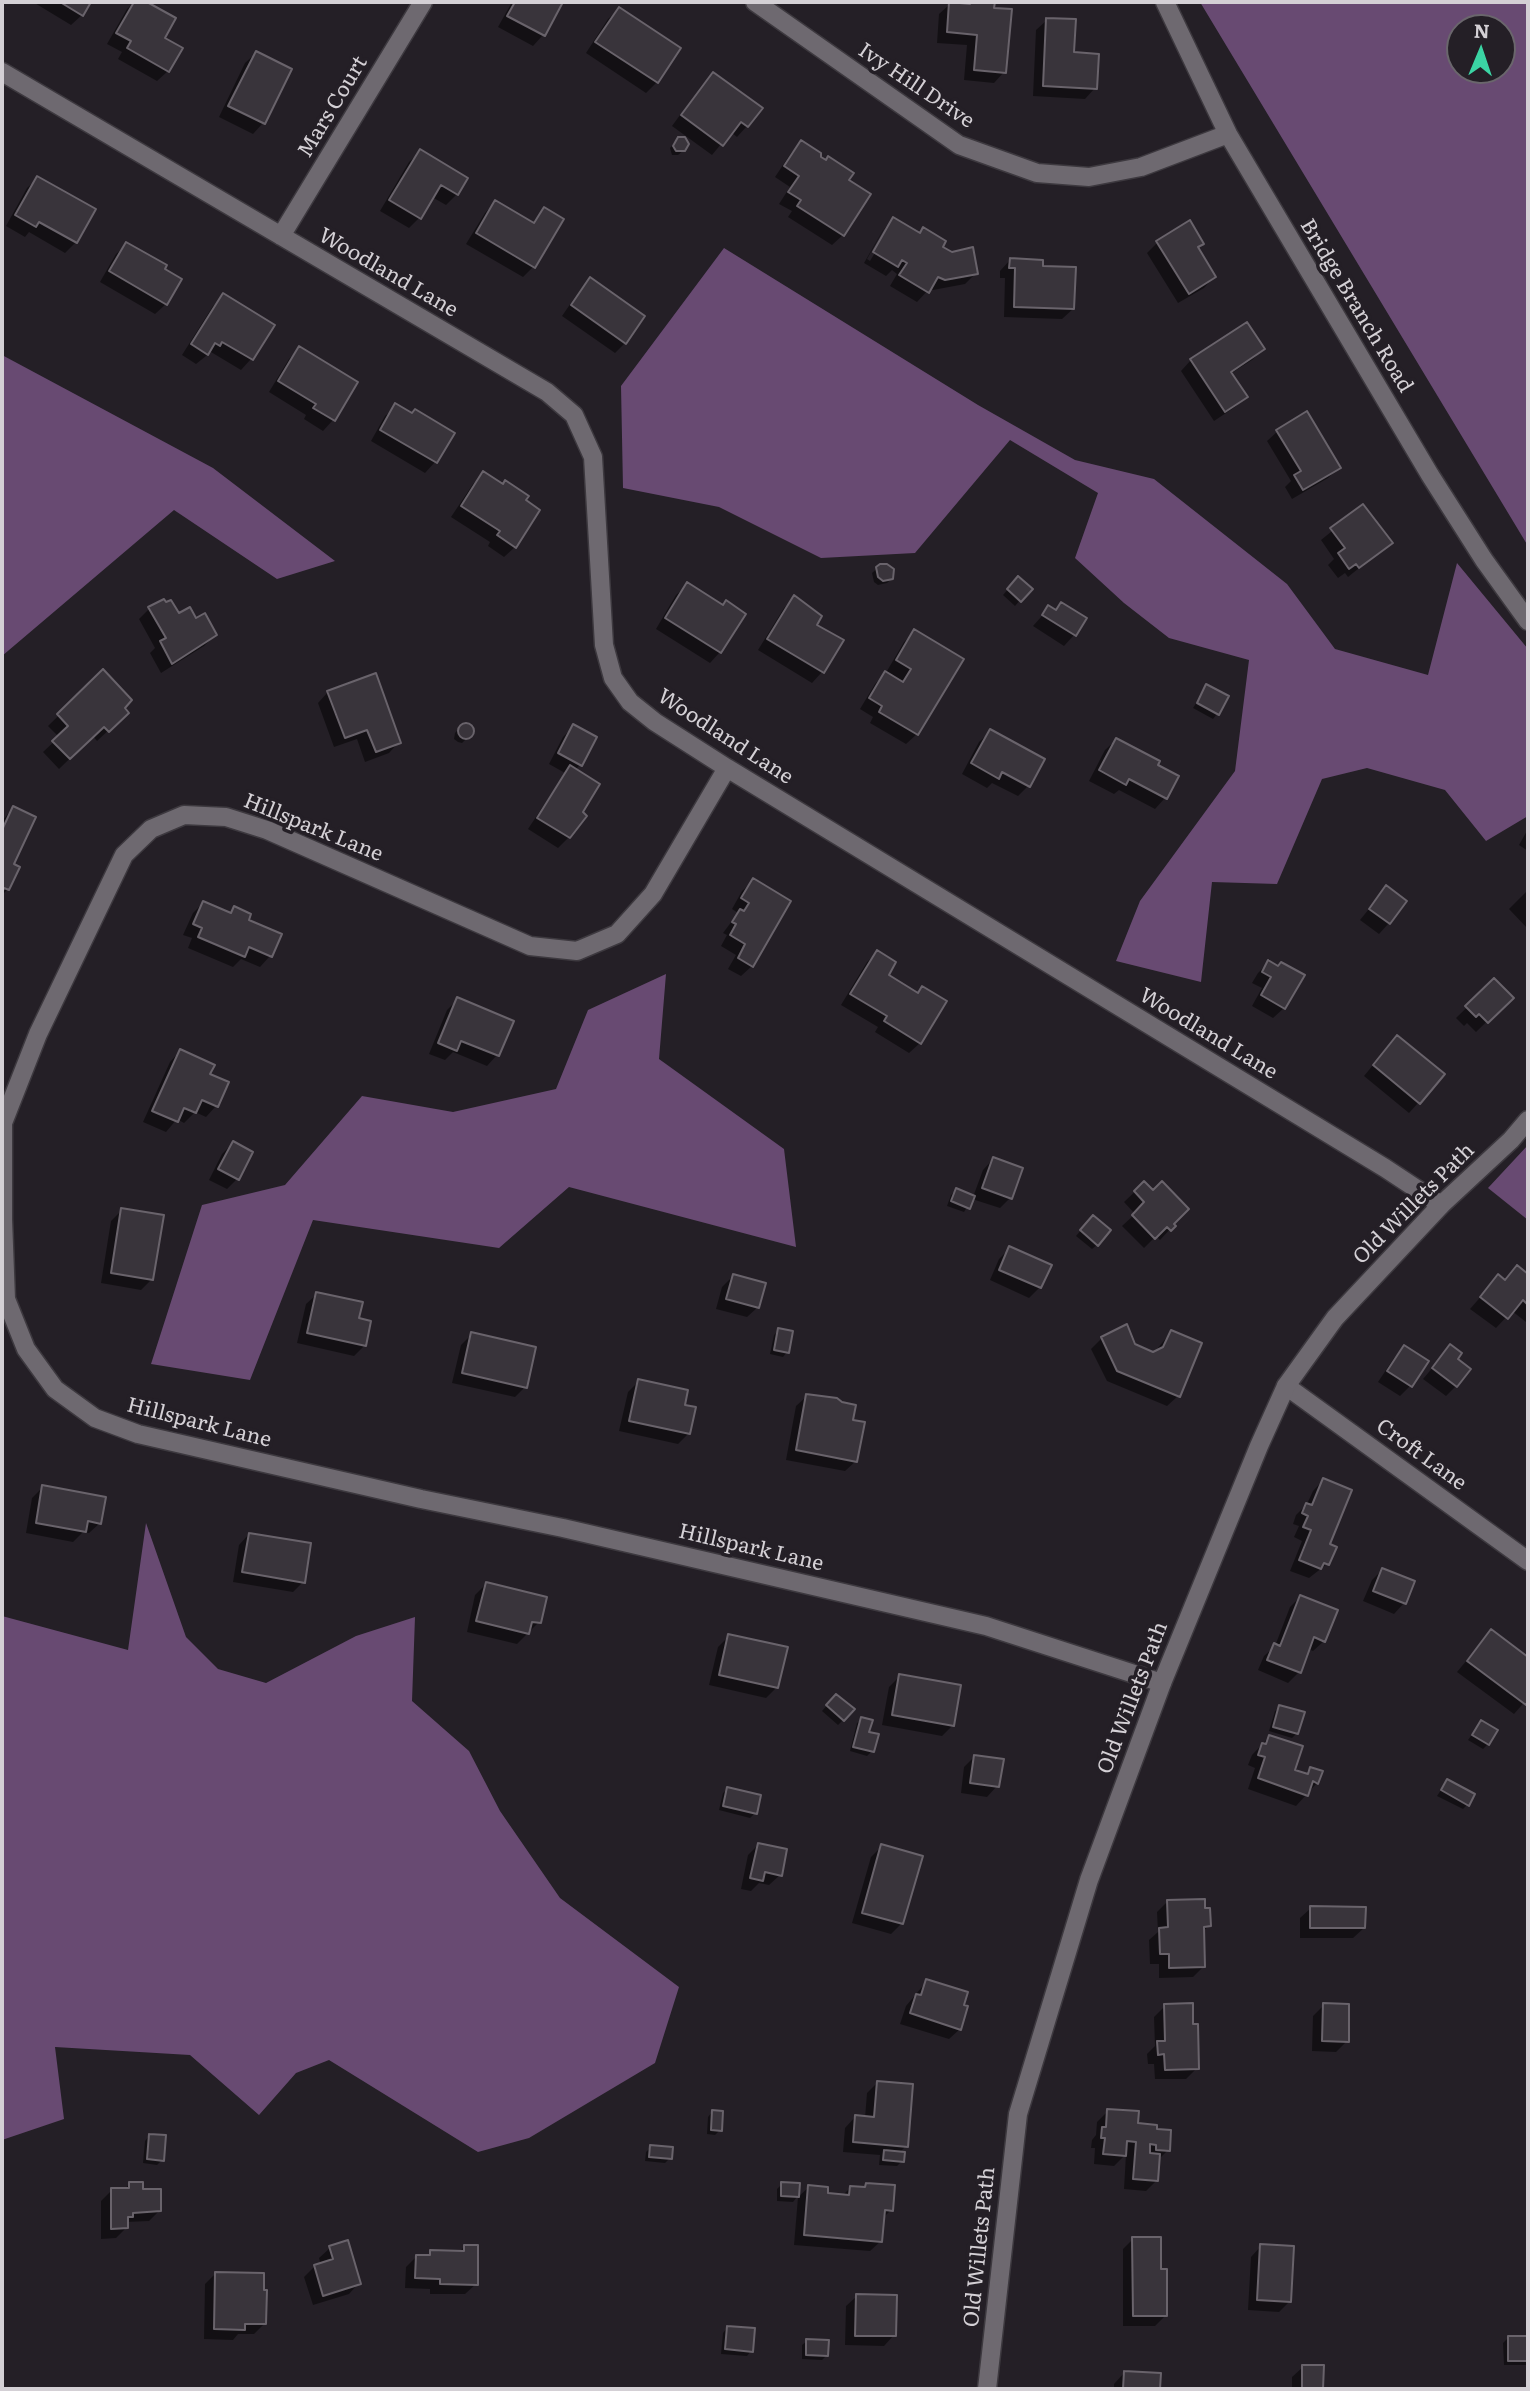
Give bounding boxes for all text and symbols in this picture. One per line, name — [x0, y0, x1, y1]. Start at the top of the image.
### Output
north arrow — [1446, 14, 1516, 84]
text: N — [1473, 16, 1490, 44]
street label: Ivy Hill Drive — [853, 38, 979, 134]
street label: Mars Court — [293, 52, 373, 162]
street label: Bridge Branch Road — [1294, 215, 1418, 397]
street label: Woodland Lane — [314, 223, 462, 323]
street label: Woodland Lane — [652, 684, 798, 790]
street label: Hillspark Lane — [240, 789, 386, 867]
street label: Woodland Lane — [1134, 983, 1282, 1085]
street label: Old Willets Path — [1348, 1138, 1480, 1270]
street label: Hillspark Lane — [124, 1393, 274, 1453]
street label: Croft Lane — [1371, 1414, 1471, 1496]
street label: Hillspark Lane — [676, 1519, 826, 1577]
street label: Old Willets Path — [1092, 1618, 1174, 1778]
street label: Old Willets Path — [959, 2166, 1001, 2328]

